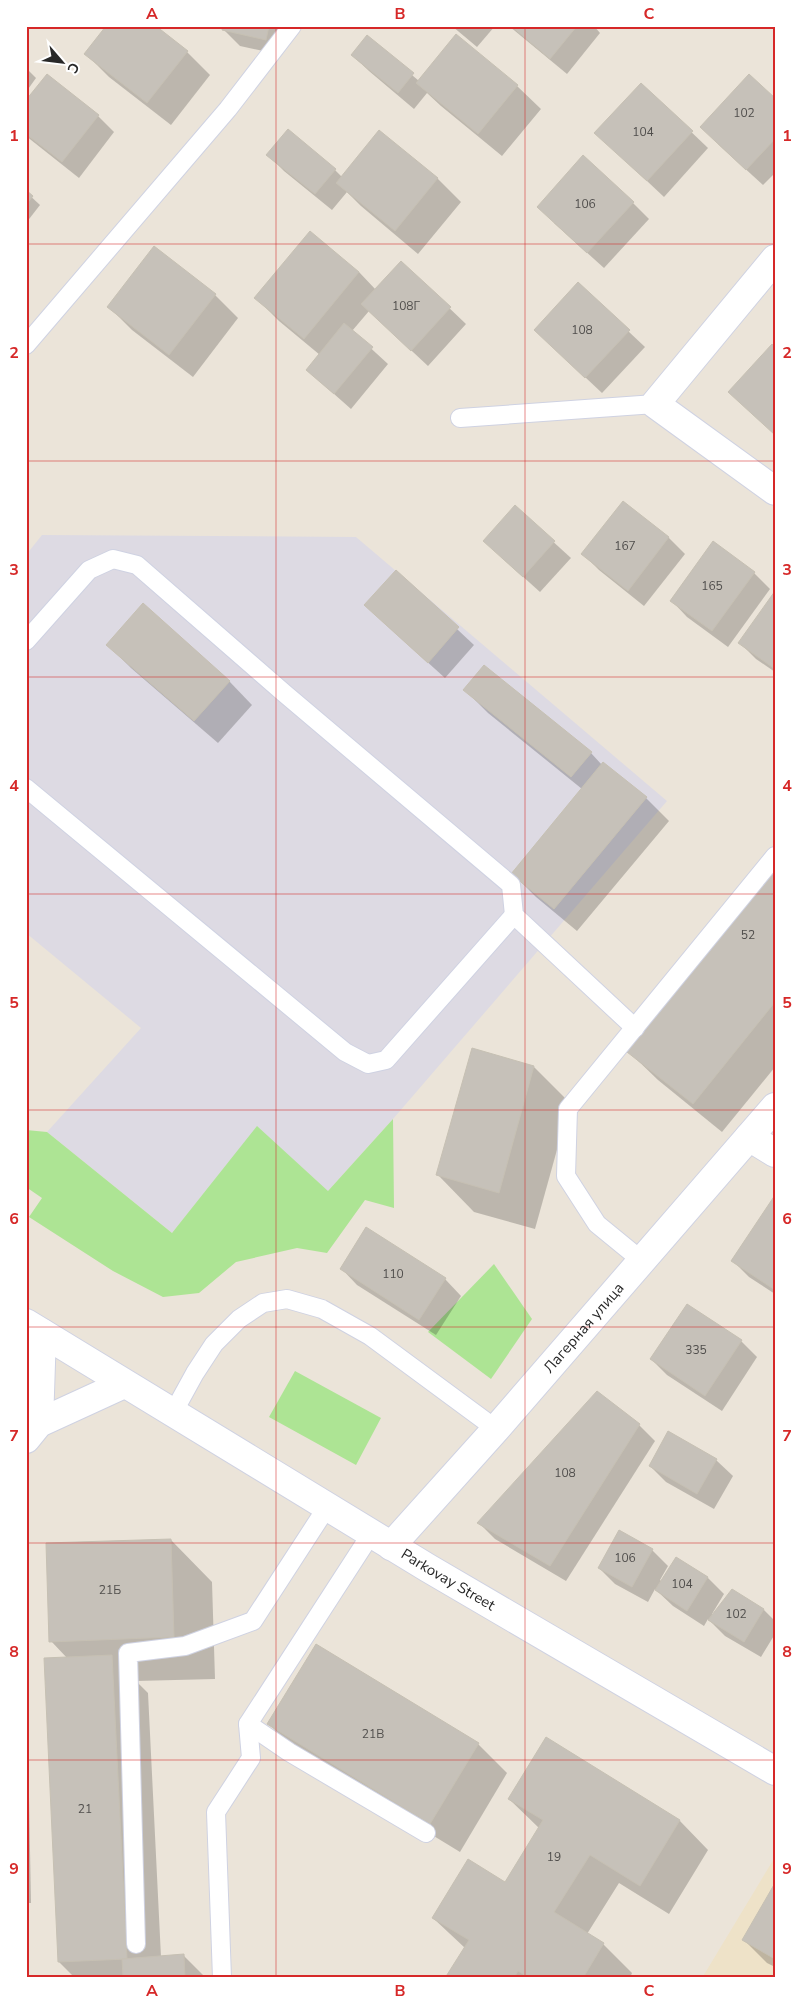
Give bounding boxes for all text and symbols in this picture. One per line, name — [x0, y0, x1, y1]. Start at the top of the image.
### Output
text: A — [146, 3, 158, 25]
text: B — [394, 3, 406, 25]
text: C — [644, 3, 655, 25]
north arrow — [38, 38, 88, 88]
text: С — [62, 59, 84, 77]
house number: 102 — [733, 105, 755, 121]
house number: 104 — [632, 124, 654, 140]
text: 1 — [9, 125, 19, 147]
text: 1 — [782, 125, 792, 147]
house number: 106 — [574, 196, 596, 212]
house number: 108Г — [392, 298, 421, 314]
house number: 108 — [571, 322, 593, 338]
text: 2 — [9, 342, 19, 364]
text: 2 — [782, 342, 792, 364]
house number: 167 — [614, 538, 636, 554]
text: 3 — [9, 559, 19, 581]
text: 3 — [782, 559, 792, 581]
house number: 165 — [701, 578, 723, 594]
text: 4 — [9, 775, 19, 797]
text: 4 — [782, 775, 792, 797]
house number: 52 — [741, 927, 755, 943]
text: 5 — [9, 992, 19, 1014]
text: 5 — [782, 992, 792, 1014]
text: 6 — [9, 1208, 19, 1230]
text: 6 — [782, 1208, 792, 1230]
house number: 110 — [382, 1266, 404, 1282]
street label: Лагерная улица — [539, 1278, 628, 1377]
house number: 335 — [685, 1342, 707, 1358]
text: 7 — [9, 1425, 19, 1447]
text: 7 — [782, 1425, 792, 1447]
house number: 108 — [554, 1465, 576, 1481]
street label: Parkovay Street — [397, 1544, 499, 1616]
house number: 106 — [614, 1550, 636, 1566]
house number: 104 — [671, 1576, 693, 1592]
house number: 21Б — [99, 1582, 121, 1598]
house number: 102 — [725, 1606, 747, 1622]
text: 8 — [9, 1641, 19, 1663]
text: 8 — [782, 1641, 792, 1663]
house number: 21В — [362, 1726, 384, 1742]
house number: 21 — [78, 1801, 92, 1817]
house number: 19 — [547, 1849, 561, 1865]
text: 9 — [9, 1858, 19, 1880]
text: 9 — [782, 1858, 792, 1880]
text: A — [146, 1980, 158, 2002]
text: B — [394, 1980, 406, 2002]
text: C — [644, 1980, 655, 2002]

